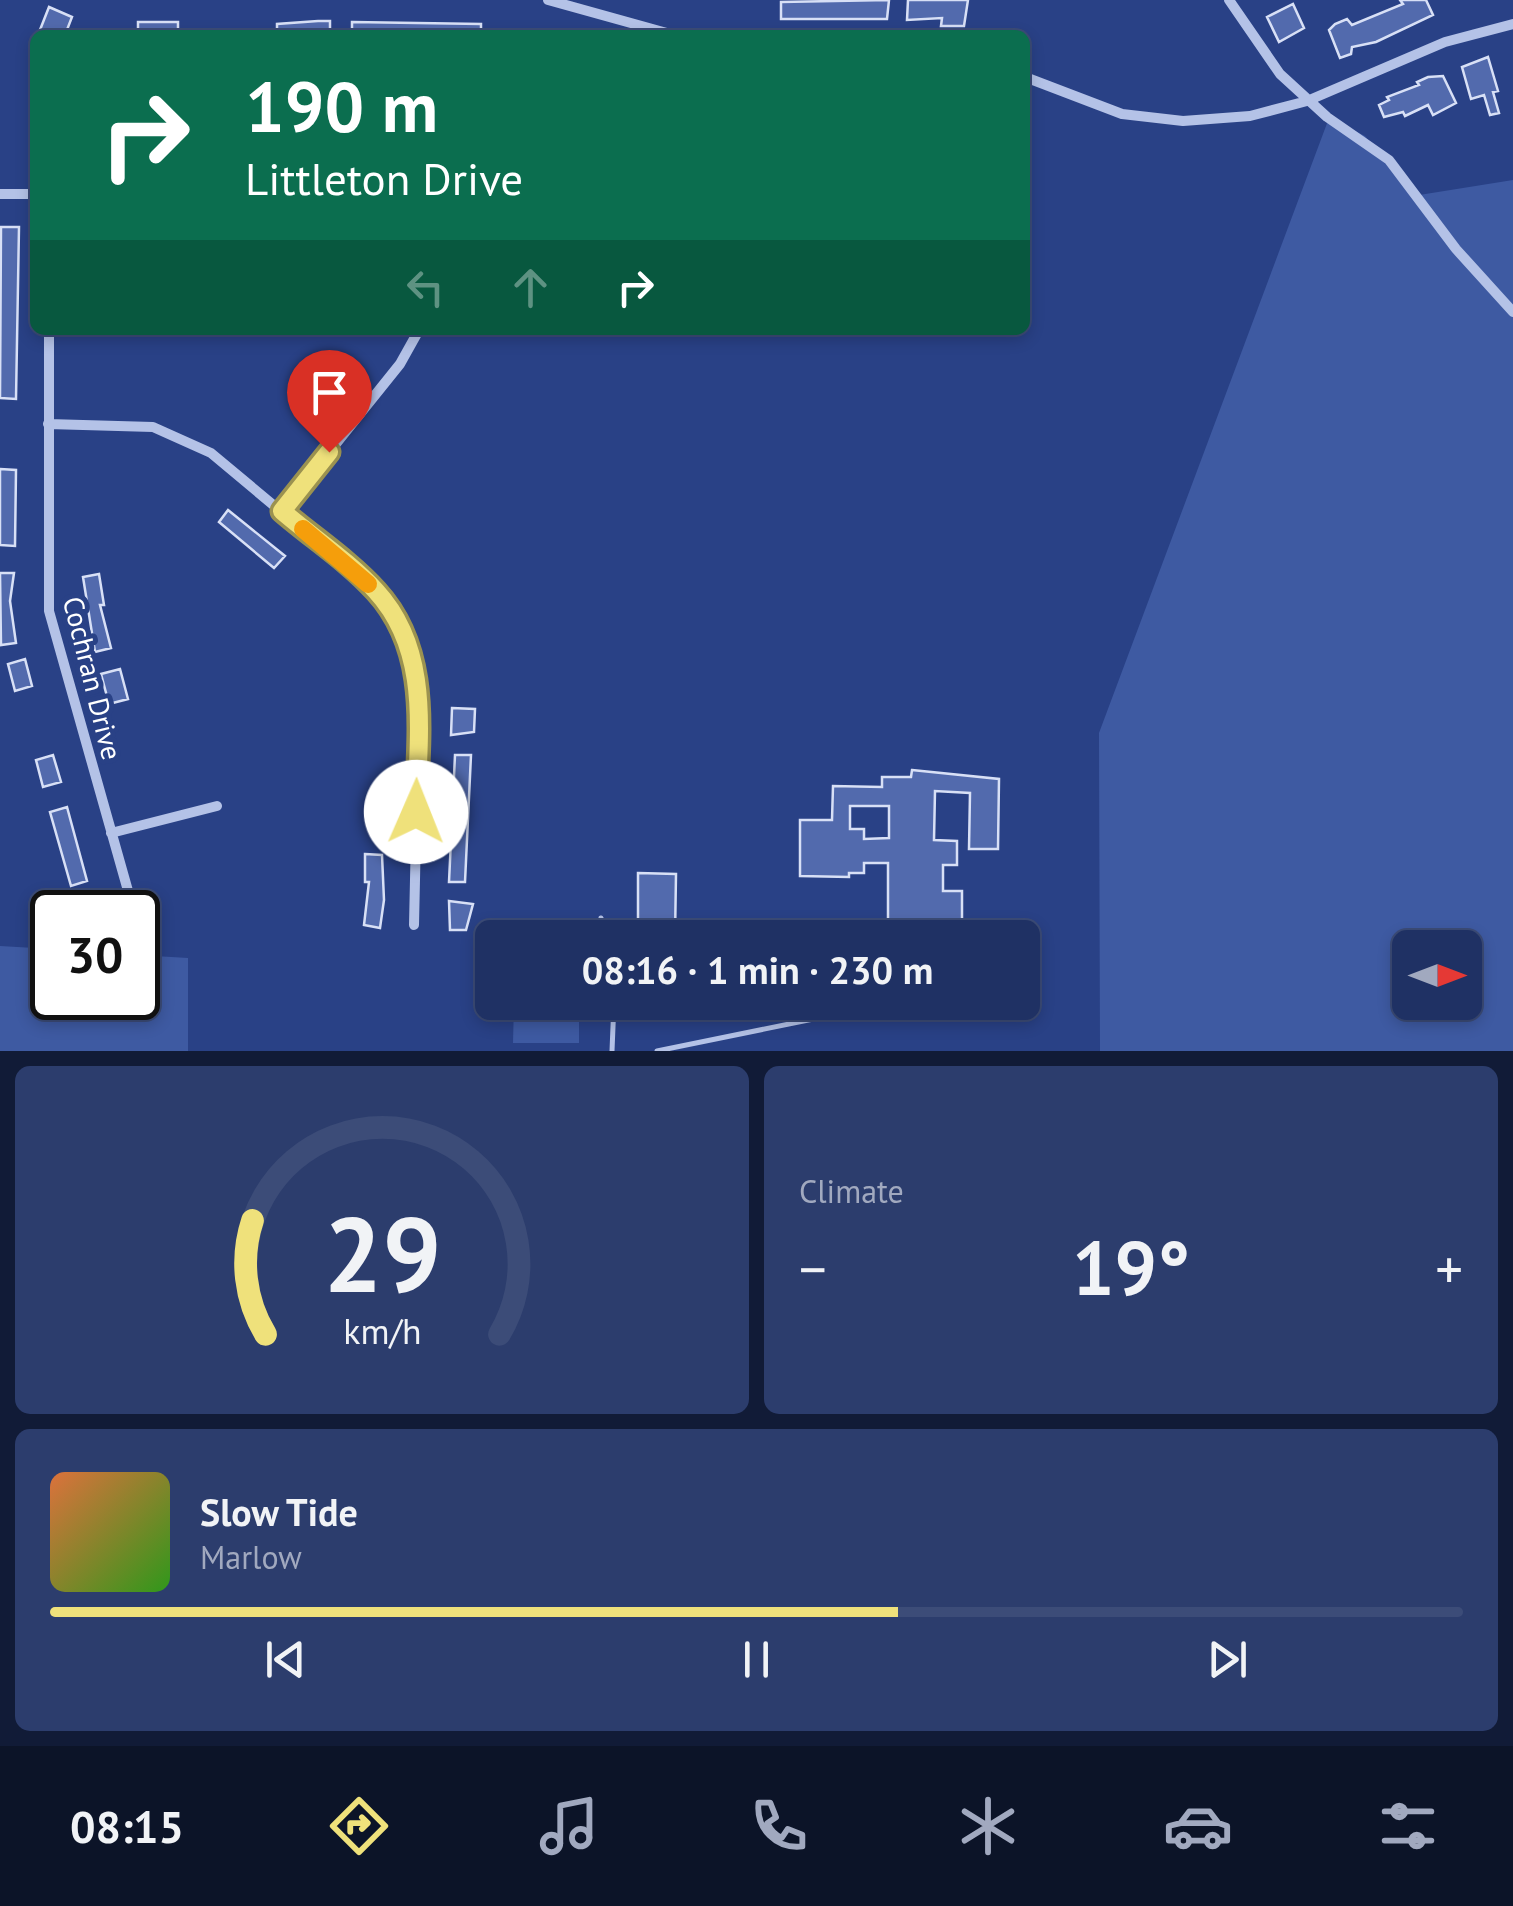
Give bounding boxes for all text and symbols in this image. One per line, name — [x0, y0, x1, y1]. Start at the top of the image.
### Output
text: 190 m — [245, 61, 438, 151]
icon: right — [80, 70, 210, 200]
text: Littleton Drive — [245, 149, 523, 207]
icon: left — [398, 260, 453, 315]
icon: ahead — [503, 260, 558, 315]
icon: right — [608, 260, 663, 315]
pin — [287, 350, 372, 453]
icon: arrive — [302, 365, 357, 420]
street label: Cochran Drive — [55, 593, 131, 763]
position arrow — [364, 760, 468, 864]
speed limit sign: 30 — [30, 890, 160, 1020]
north arrow — [1392, 930, 1482, 1020]
map controls — [1392, 930, 1482, 1020]
text: 08:16 · 1 min · 230 m — [582, 945, 933, 994]
text: Climate — [799, 1170, 904, 1212]
text: 29 — [323, 1186, 441, 1321]
text: 19° — [1072, 1219, 1190, 1316]
text: − — [799, 1233, 827, 1304]
text: + — [1435, 1233, 1463, 1304]
text: km/h — [343, 1308, 421, 1354]
text: Slow Tide — [200, 1487, 358, 1536]
text: Marlow — [200, 1536, 302, 1578]
icon: previous — [258, 1632, 313, 1687]
icon: pause — [729, 1632, 784, 1687]
icon: next — [1200, 1632, 1255, 1687]
icon: directions — [324, 1791, 394, 1861]
icon: music — [534, 1791, 604, 1861]
icon: phone — [744, 1791, 814, 1861]
icon: climate — [953, 1791, 1023, 1861]
icon: car — [1163, 1791, 1233, 1861]
icon: filters — [1373, 1791, 1443, 1861]
text: 08:15 — [70, 1797, 184, 1855]

